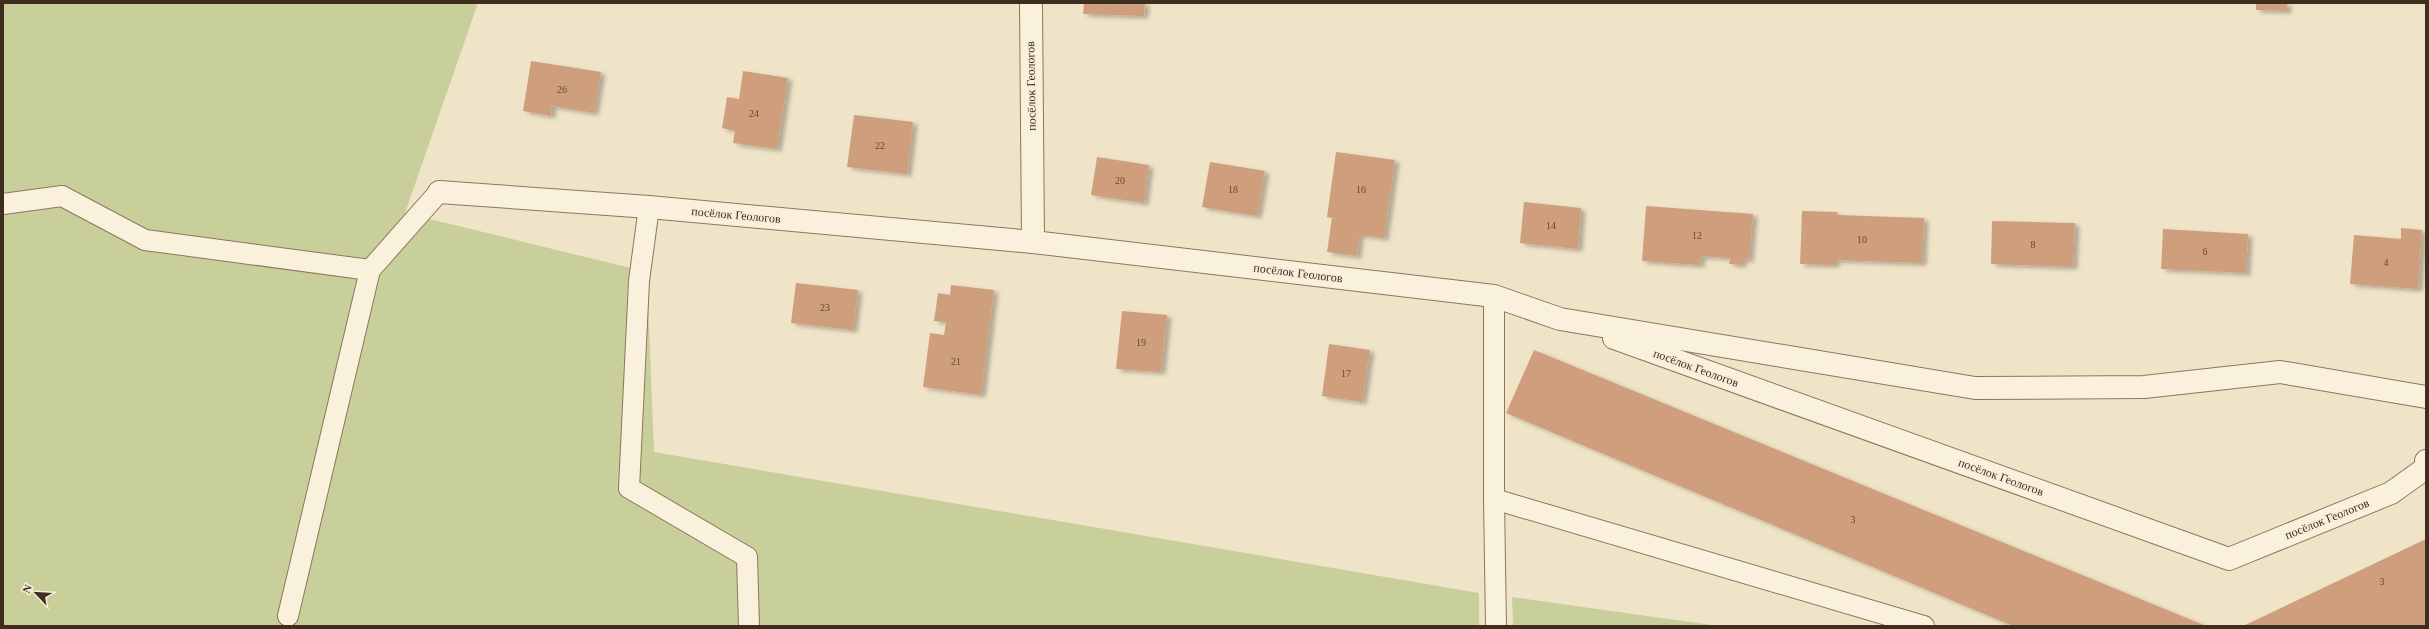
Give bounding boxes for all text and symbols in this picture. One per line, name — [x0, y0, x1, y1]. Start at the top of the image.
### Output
street label: посёлок Геологов — [1023, 41, 1039, 131]
house number: 26 — [557, 84, 567, 95]
house number: 24 — [749, 108, 759, 119]
house number: 22 — [875, 140, 885, 151]
house number: 20 — [1115, 175, 1125, 186]
house number: 18 — [1228, 184, 1238, 195]
house number: 16 — [1356, 184, 1366, 195]
street label: посёлок Геологов — [691, 204, 782, 226]
house number: 14 — [1546, 220, 1556, 231]
house number: 12 — [1692, 230, 1702, 241]
house number: 10 — [1857, 234, 1867, 245]
house number: 8 — [2031, 239, 2036, 250]
house number: 6 — [2203, 246, 2208, 257]
house number: 4 — [2384, 257, 2389, 268]
street label: посёлок Геологов — [1253, 261, 1344, 285]
house number: 23 — [820, 302, 830, 313]
house number: 19 — [1136, 337, 1146, 348]
street label: посёлок Геологов — [1651, 346, 1741, 390]
house number: 21 — [951, 356, 961, 367]
house number: 17 — [1341, 368, 1351, 379]
street label: посёлок Геологов — [1956, 455, 2046, 499]
street label: посёлок Геологов — [2283, 496, 2371, 542]
house number: 3 — [1851, 514, 1856, 525]
north arrow — [16, 573, 56, 613]
house number: 3 — [2380, 576, 2385, 587]
text: N — [20, 583, 34, 595]

